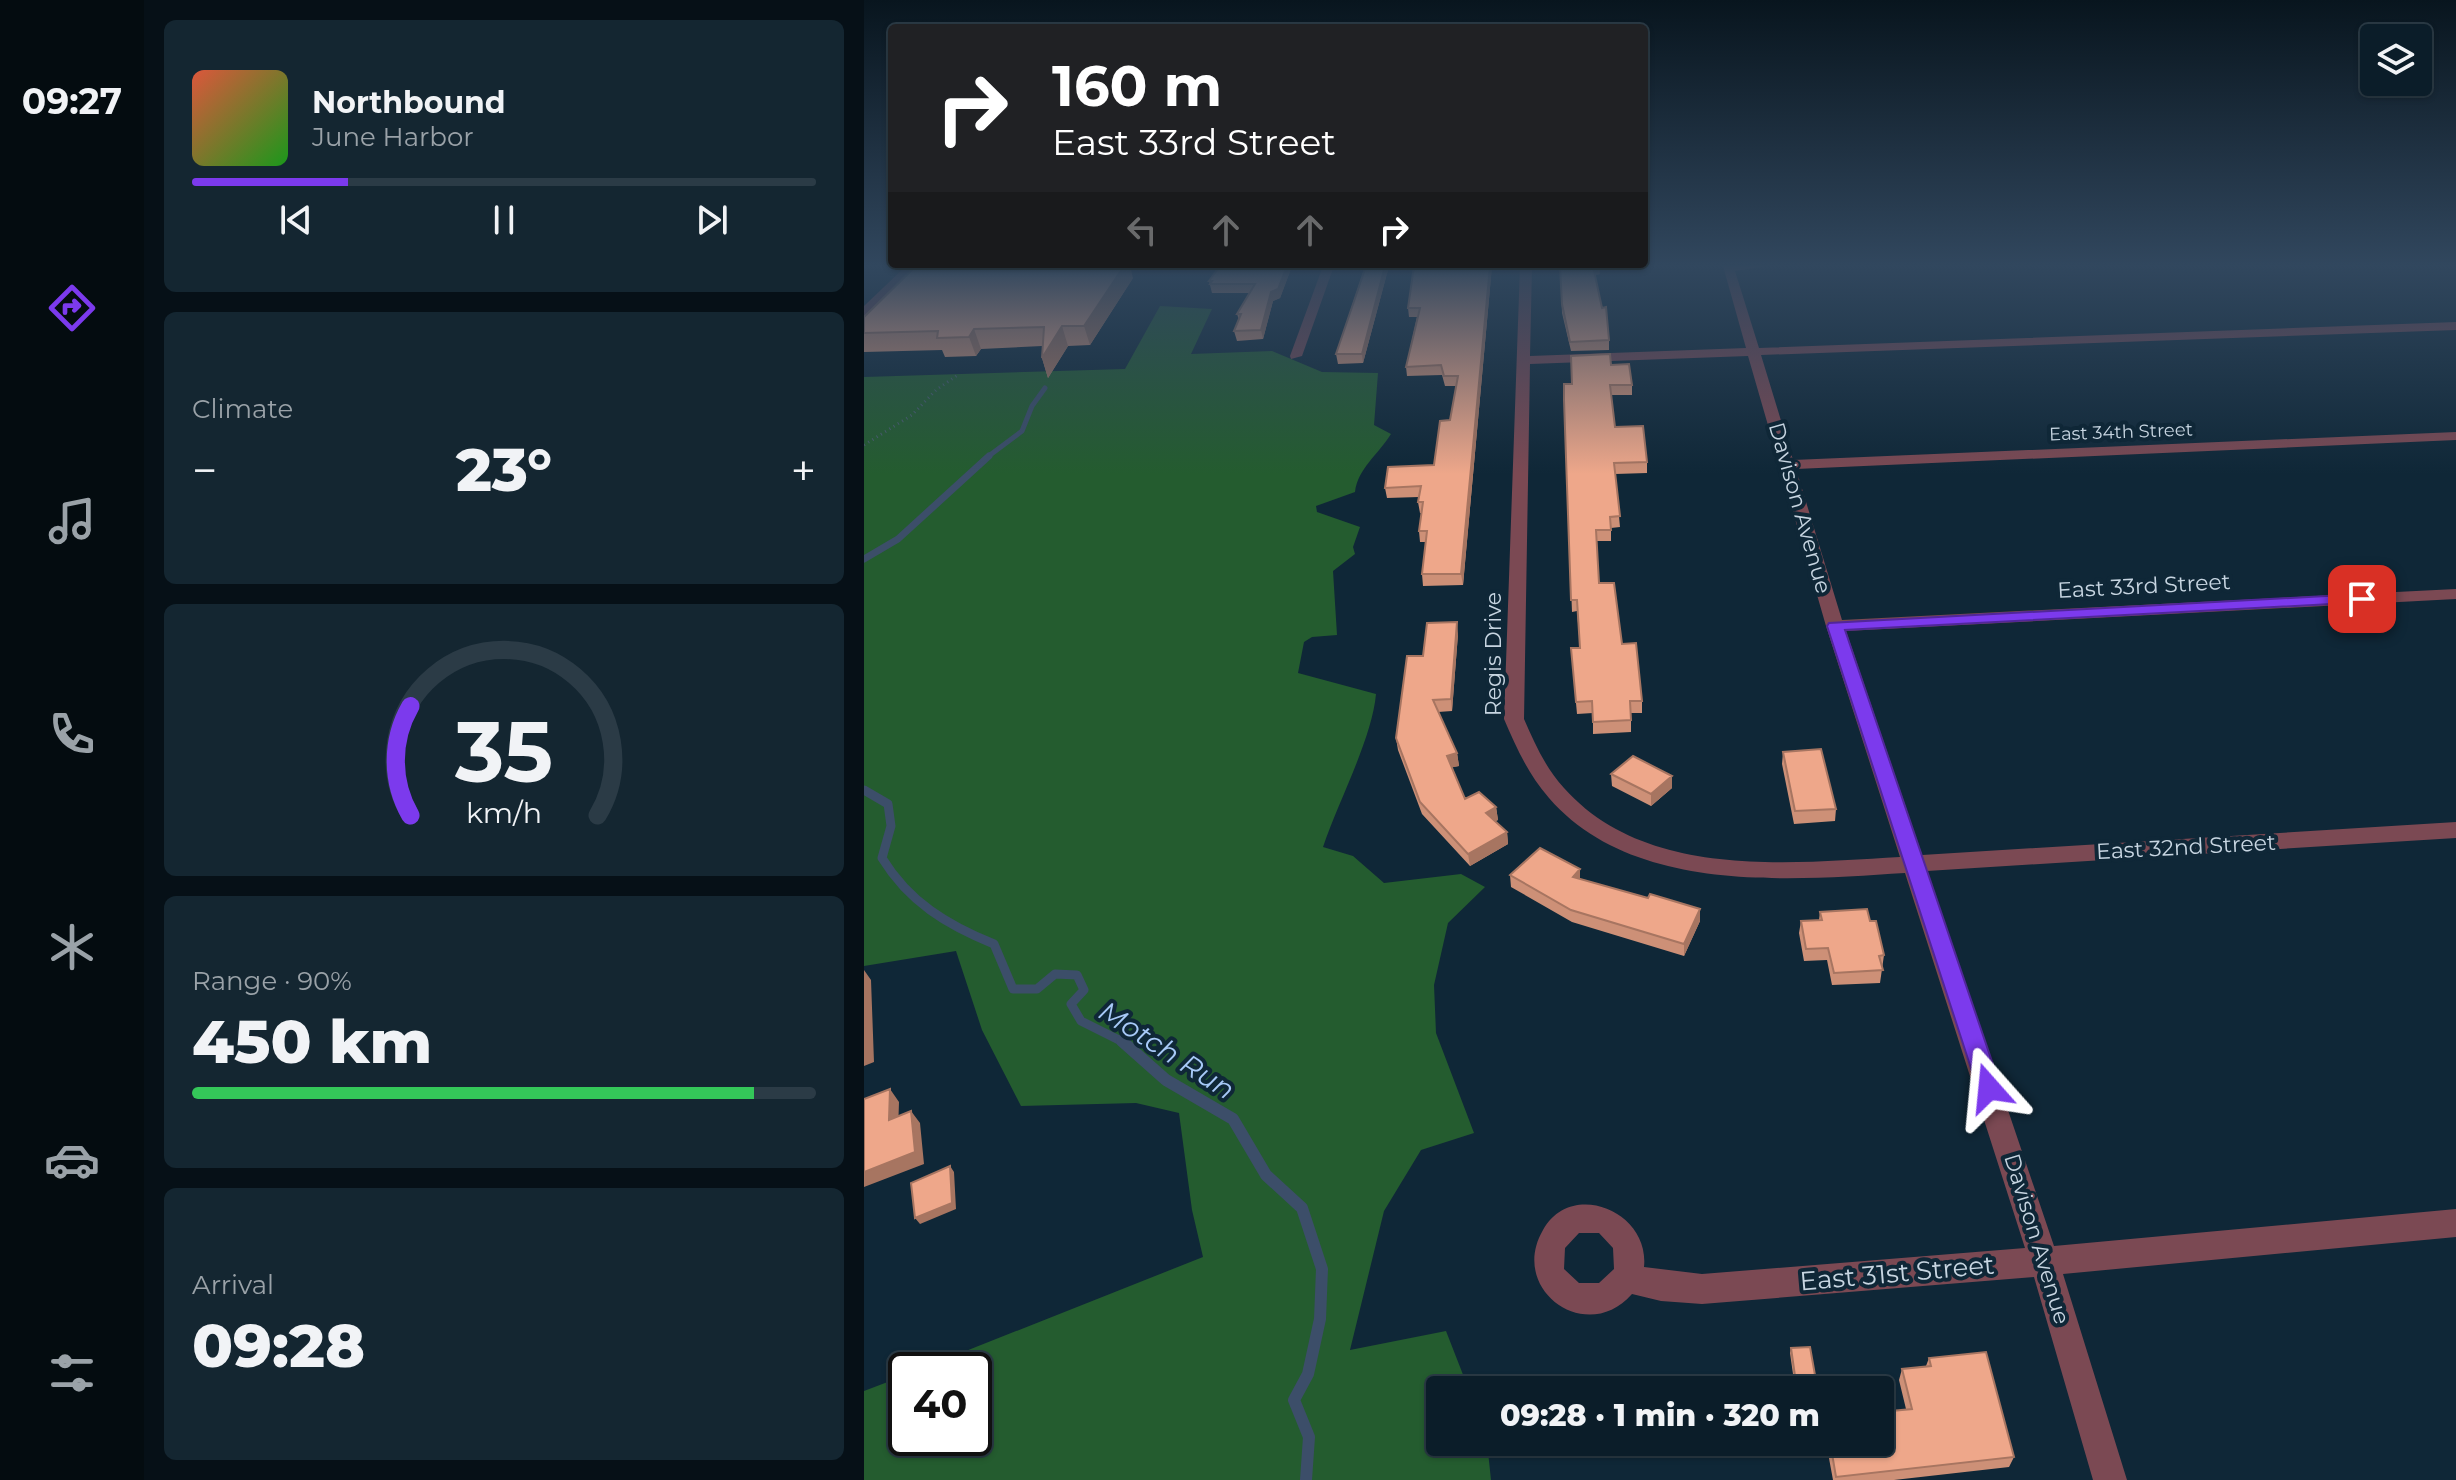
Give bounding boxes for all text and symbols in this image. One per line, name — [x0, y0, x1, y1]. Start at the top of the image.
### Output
map controls — [2360, 24, 2432, 96]
button: layers — [2360, 24, 2432, 96]
text: 160 m — [1052, 52, 1222, 120]
icon: right — [920, 56, 1024, 160]
text: 09:27 — [22, 79, 122, 123]
text: Northbound — [312, 84, 506, 121]
text: East 33rd Street — [1052, 120, 1336, 164]
text: June Harbor — [312, 121, 474, 153]
icon: previous — [274, 198, 318, 242]
icon: pause — [482, 198, 526, 242]
icon: next — [690, 198, 734, 242]
icon: left — [1120, 208, 1164, 252]
icon: ahead — [1204, 208, 1248, 252]
icon: ahead — [1288, 208, 1332, 252]
icon: right — [1372, 208, 1416, 252]
icon: directions — [44, 280, 100, 336]
text: Climate — [192, 393, 293, 425]
street label: East 34th Street — [2049, 418, 2193, 446]
street label: Davison Avenue — [1763, 419, 1837, 597]
text: 23° — [456, 433, 552, 506]
text: − — [192, 443, 217, 497]
text: + — [791, 443, 816, 497]
icon: music — [44, 493, 100, 549]
pin — [2328, 565, 2396, 633]
street label: East 33rd Street — [2057, 568, 2231, 604]
icon: arrive — [2340, 577, 2384, 621]
street label: Regis Drive — [1480, 592, 1507, 716]
text: 35 — [454, 701, 553, 803]
icon: phone — [44, 706, 100, 762]
text: km/h — [466, 795, 542, 830]
street label: East 32nd Street — [2096, 829, 2277, 865]
icon: climate — [44, 919, 100, 975]
text: Range · 90% — [192, 965, 352, 997]
water label: Motch Run — [1093, 994, 1241, 1106]
text: 450 km — [192, 1005, 432, 1078]
position arrow — [1947, 1046, 2031, 1130]
icon: car — [44, 1132, 100, 1188]
street label: Davison Avenue — [1998, 1150, 2076, 1328]
street label: East 31st Street — [1798, 1249, 1996, 1297]
text: Arrival — [192, 1269, 274, 1301]
text: 09:28 — [192, 1309, 365, 1382]
icon: filters — [44, 1345, 100, 1401]
speed limit sign: 40 — [888, 1352, 992, 1456]
text: 09:28 · 1 min · 320 m — [1500, 1397, 1820, 1434]

